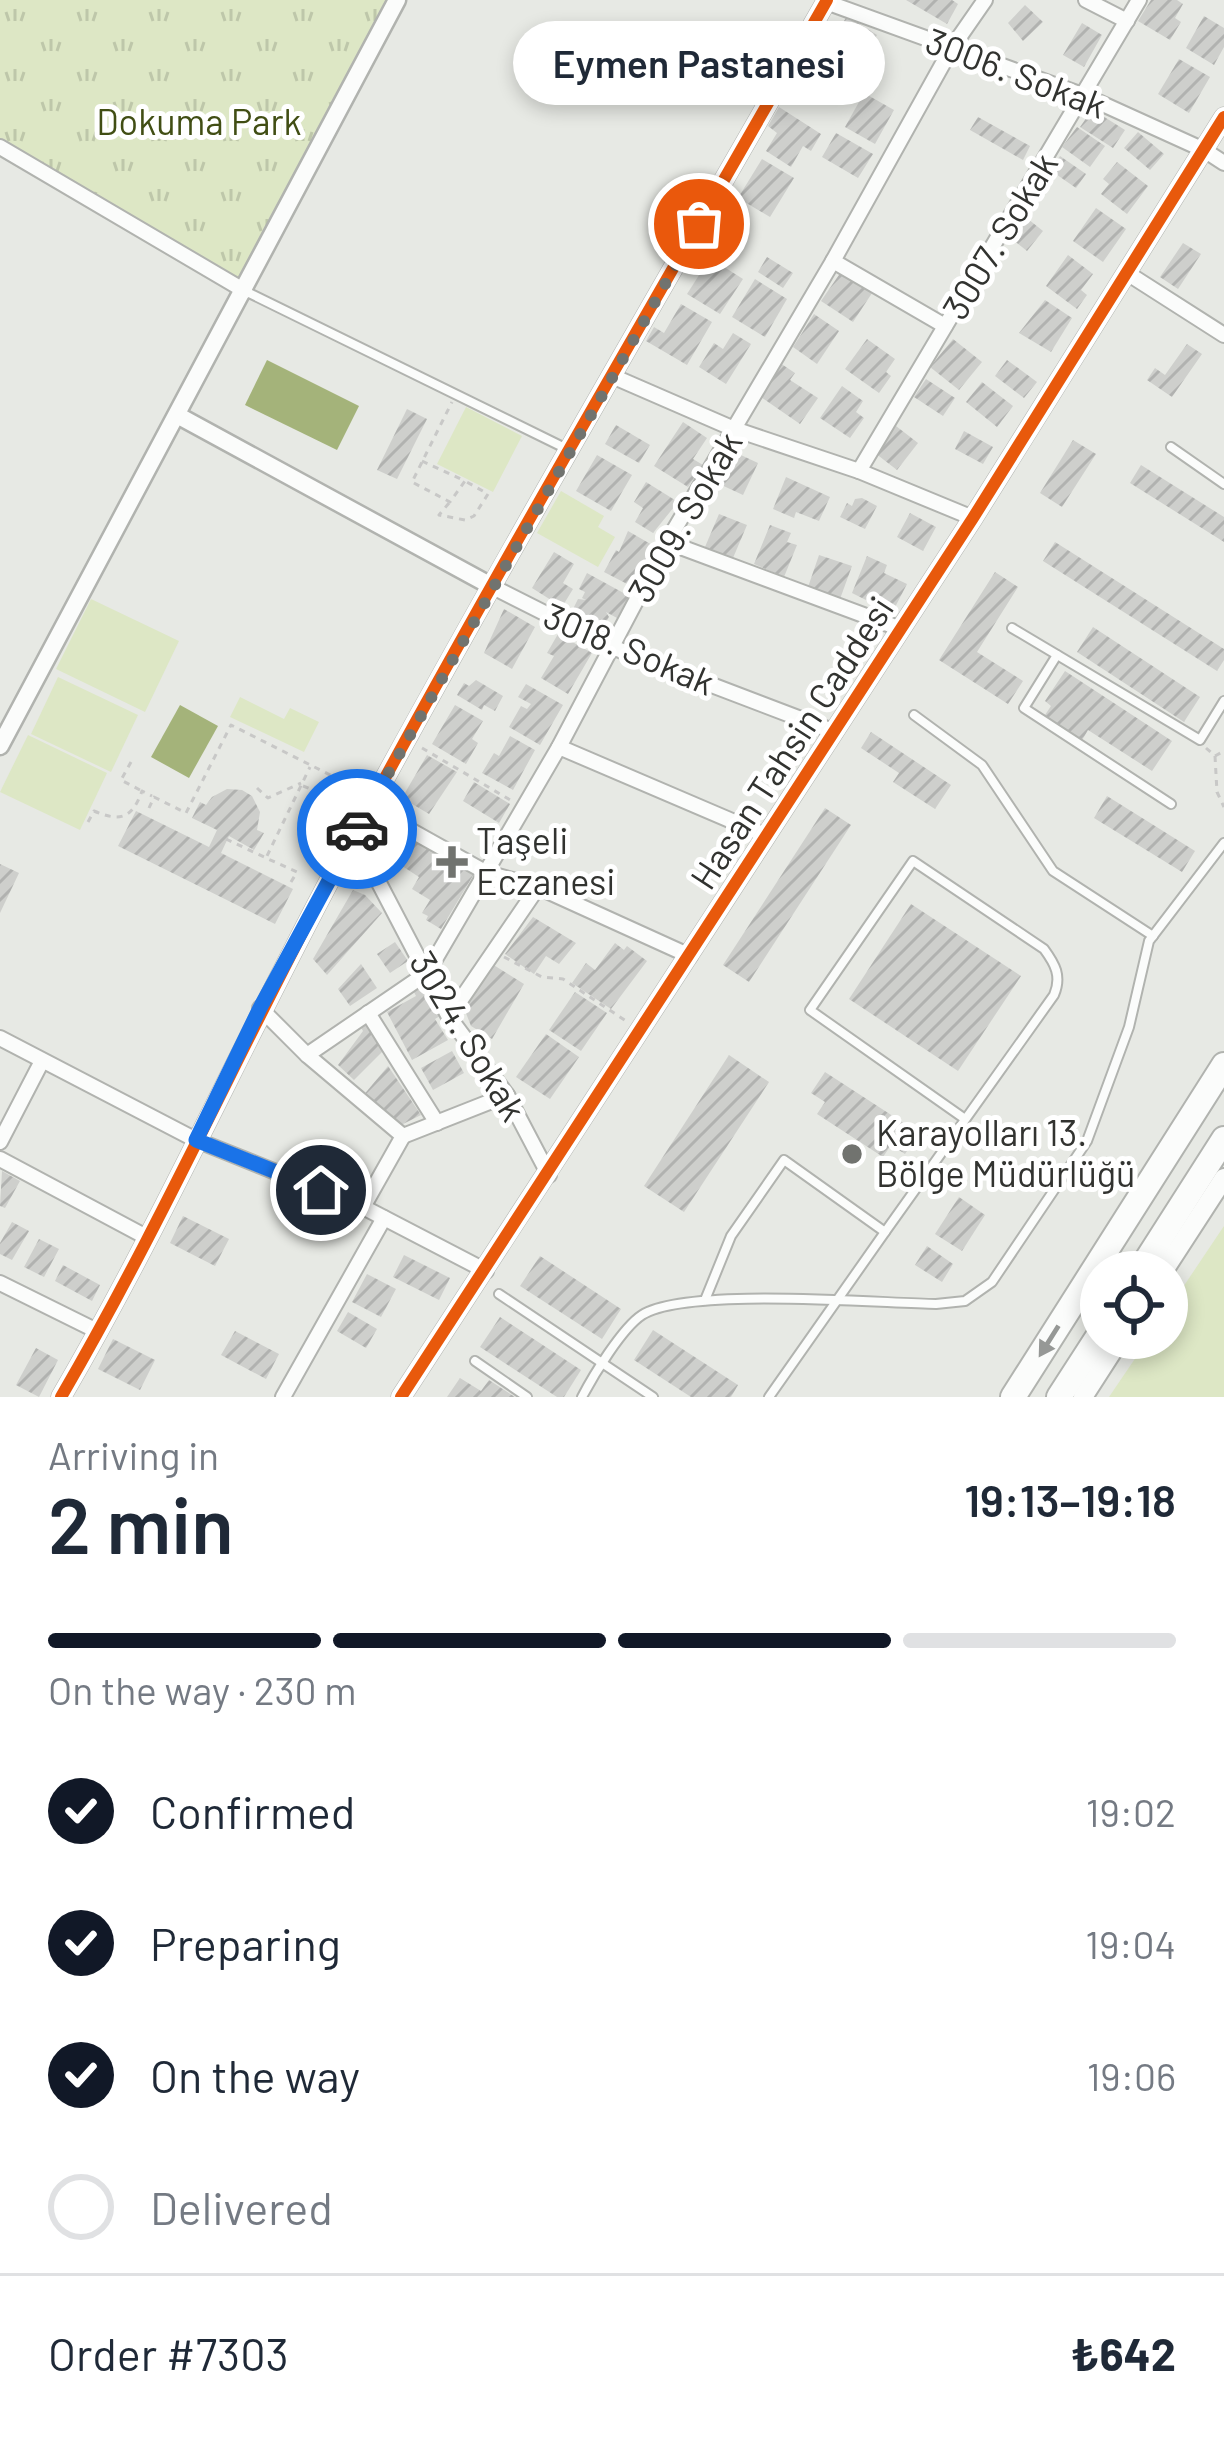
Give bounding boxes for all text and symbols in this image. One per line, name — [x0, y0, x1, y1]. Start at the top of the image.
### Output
street label: 3006. Sokak — [920, 18, 1113, 126]
callout: Eymen Pastanesi — [513, 20, 885, 104]
text: Eymen Pastanesi — [553, 39, 845, 86]
park label: Dokuma Park — [96, 99, 302, 142]
street label: 3007. Sokak — [932, 144, 1065, 326]
pin — [648, 173, 750, 275]
icon: bag — [666, 191, 732, 257]
street label: 3009. Sokak — [618, 423, 750, 609]
street label: Hasan Tahsin Caddesi — [680, 588, 901, 896]
street label: 3018. Sokak — [538, 592, 721, 703]
courier — [297, 769, 417, 889]
icon: car — [324, 796, 390, 862]
place label: Taşeli Eczanesi — [476, 818, 616, 902]
marker: Taşeli Eczanesi — [439, 849, 465, 875]
street label: 3024. Sokak — [402, 943, 537, 1128]
place label: Karayolları 13. Bölge Müdürlüğü — [876, 1110, 1135, 1194]
pin — [270, 1139, 372, 1241]
marker: Karayolları 13. Bölge Müdürlüğü — [839, 1141, 865, 1167]
icon: home — [288, 1157, 354, 1223]
map controls — [1080, 1251, 1188, 1359]
button: locate — [1080, 1251, 1188, 1359]
one-way arrow — [1039, 1324, 1060, 1358]
text: Arriving in — [48, 1431, 219, 1478]
text: 19:13–19:18 — [964, 1472, 1176, 1526]
text: 2 min — [48, 1476, 234, 1570]
text: On the way · 230 m — [48, 1666, 357, 1713]
icon: check — [48, 1778, 114, 1844]
text: Confirmed — [150, 1784, 355, 1838]
text: 19:02 — [1086, 1788, 1176, 1835]
icon: check — [48, 1910, 114, 1976]
text: Preparing — [150, 1916, 341, 1970]
text: 19:04 — [1085, 1920, 1176, 1967]
icon: check — [48, 2042, 114, 2108]
text: On the way — [150, 2048, 360, 2102]
text: 19:06 — [1087, 2052, 1176, 2099]
text: Delivered — [150, 2180, 333, 2234]
text: Order #7303 — [48, 2326, 289, 2380]
text: ₺642 — [1070, 2326, 1176, 2380]

